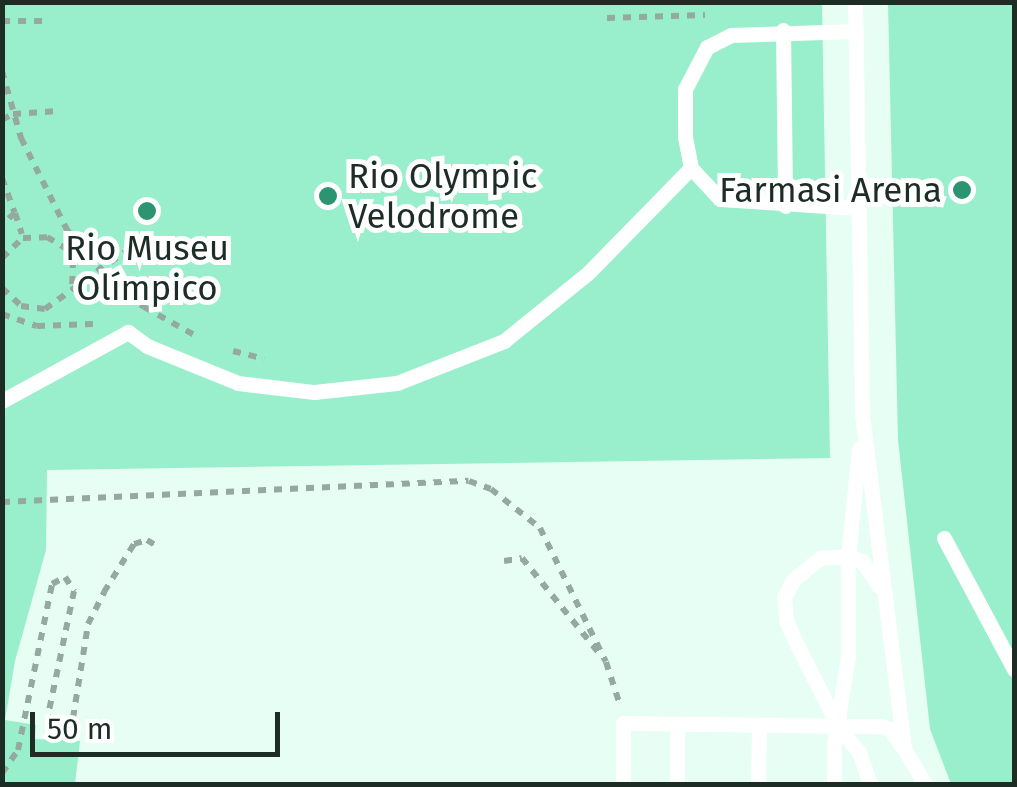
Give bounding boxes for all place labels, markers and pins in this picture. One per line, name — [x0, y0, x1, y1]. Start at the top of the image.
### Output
place label: Rio Olympic Velodrome — [348, 155, 537, 237]
place label: Farmasi Arena — [719, 169, 942, 211]
marker: Farmasi Arena — [951, 179, 973, 201]
marker: Rio Olympic Velodrome — [317, 185, 339, 207]
marker: Rio Museu Olímpico — [136, 200, 158, 222]
place label: Rio Museu Olímpico — [65, 227, 229, 309]

